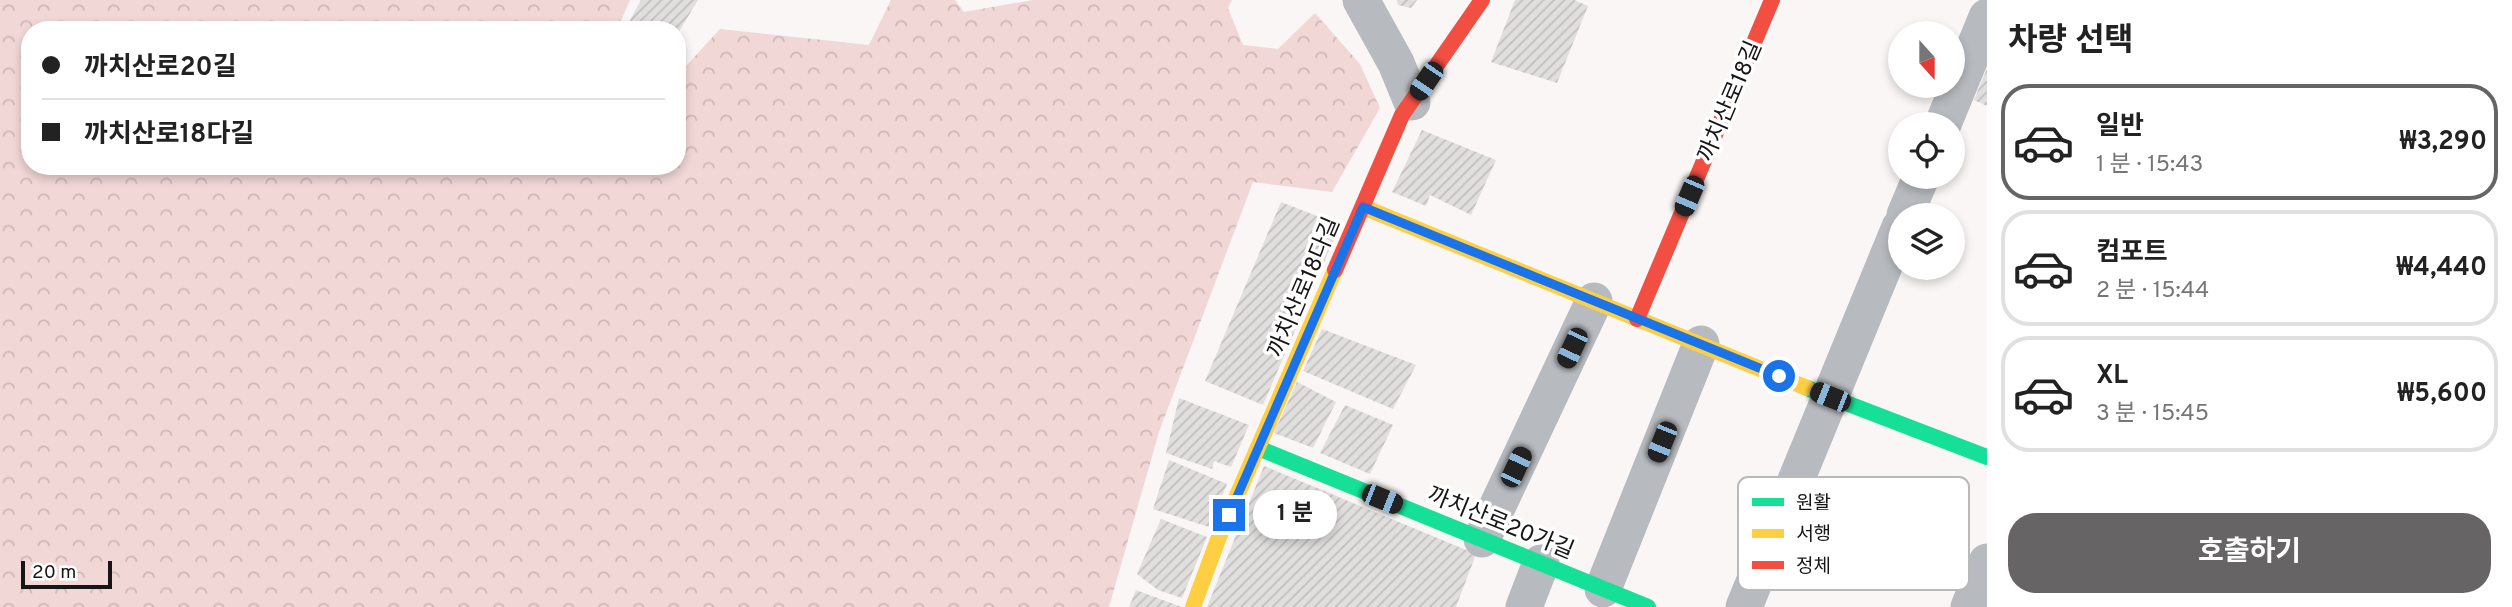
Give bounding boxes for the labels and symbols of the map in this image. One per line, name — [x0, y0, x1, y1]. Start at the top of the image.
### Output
north arrow — [1888, 21, 1965, 98]
street label: 까치산로18길 — [1693, 37, 1770, 167]
car — [1406, 58, 1447, 104]
car — [1672, 173, 1707, 219]
street label: 까치산로18다길 — [1263, 213, 1348, 362]
car — [1554, 325, 1591, 371]
route start — [1763, 360, 1795, 392]
car — [1807, 379, 1854, 415]
car — [1645, 419, 1680, 465]
car — [1498, 444, 1535, 490]
legend — [1738, 477, 1969, 590]
car — [1359, 481, 1406, 517]
street label: 까치산로20가길 — [1422, 482, 1578, 567]
callout: 1 분 — [1254, 490, 1338, 540]
text: 원활 — [1796, 492, 1831, 516]
route end — [1213, 499, 1245, 531]
text: 서행 — [1796, 523, 1831, 547]
text: 정체 — [1796, 555, 1831, 579]
scale bar — [21, 558, 112, 590]

